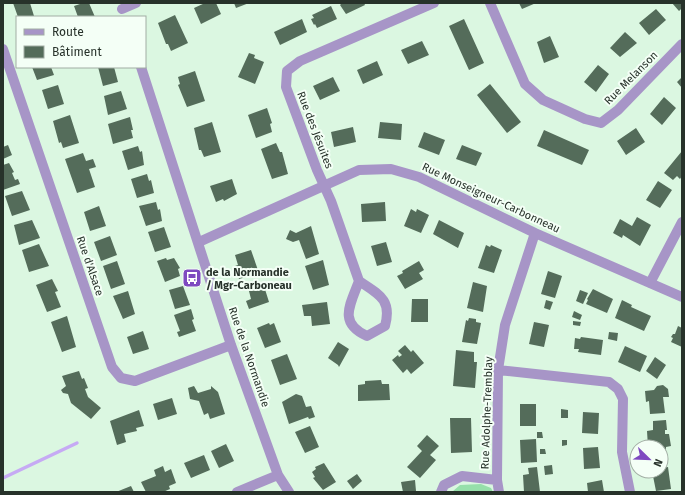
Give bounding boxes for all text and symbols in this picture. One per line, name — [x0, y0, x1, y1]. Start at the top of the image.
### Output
legend — [16, 16, 146, 68]
text: Route — [52, 25, 84, 39]
text: Bâtiment — [52, 45, 102, 59]
street label: Rue Melanson — [602, 49, 660, 107]
street label: Rue des Jésuites — [294, 90, 336, 170]
street label: Rue Monseigneur-Carbonneau — [420, 160, 562, 236]
street label: Rue d'Alsace — [74, 234, 106, 298]
place label: de la Normandie / Mgr-Carboneau — [206, 266, 292, 292]
bus stop icon: de la Normandie / Mgr-Carboneau — [181, 267, 203, 289]
street label: Rue de la Normandie — [226, 305, 272, 409]
street label: Rue Adolphe-Tremblay — [479, 356, 495, 470]
north arrow — [629, 439, 669, 479]
text: N — [650, 457, 665, 469]

